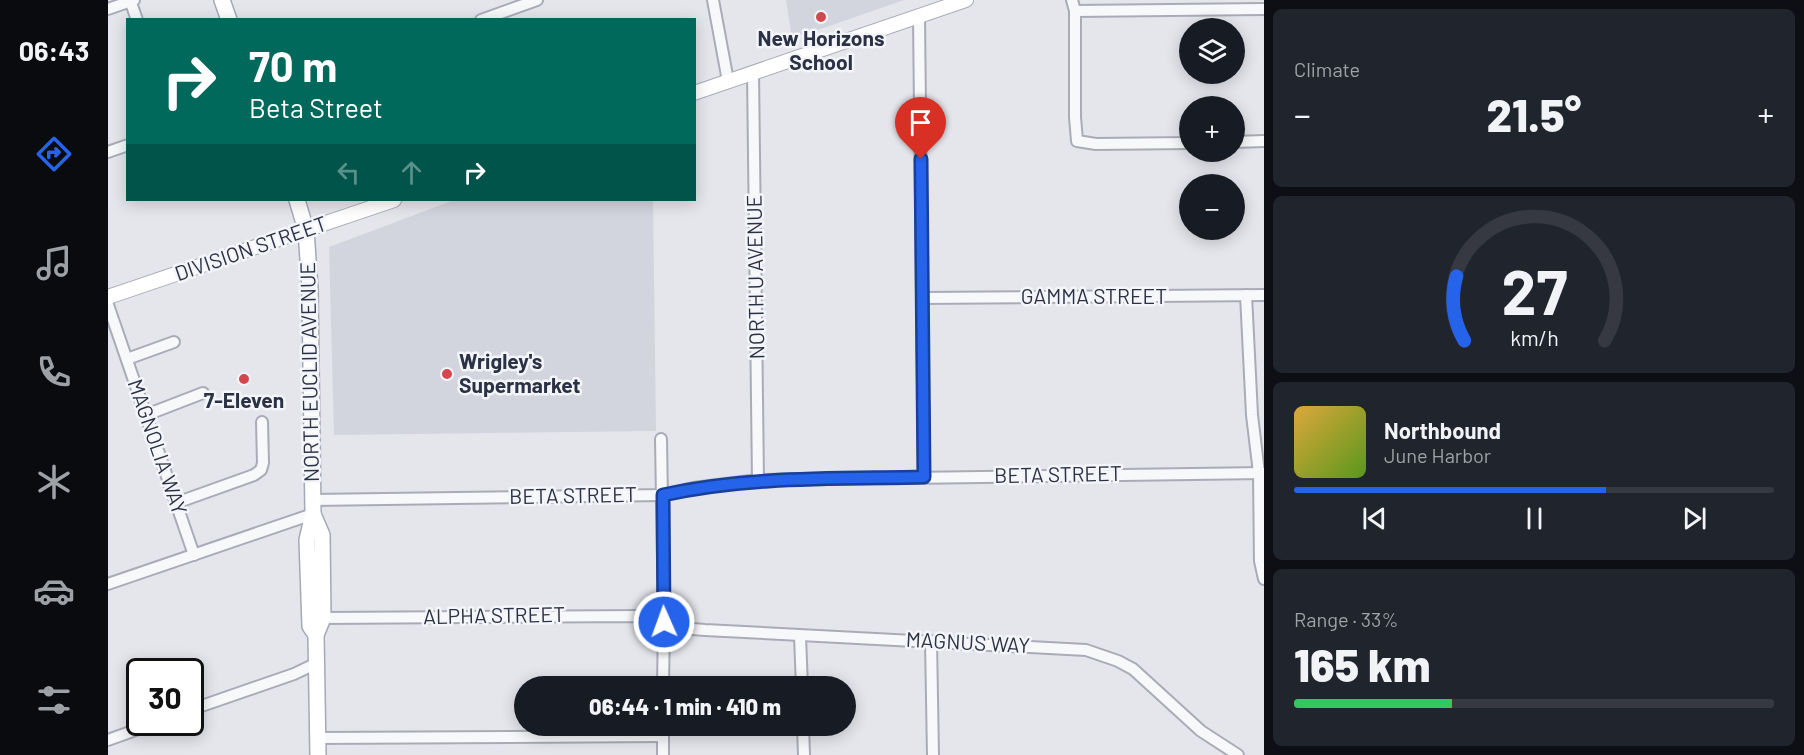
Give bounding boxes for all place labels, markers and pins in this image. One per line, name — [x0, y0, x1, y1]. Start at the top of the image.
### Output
marker: New Horizons School — [814, 10, 828, 24]
place label: New Horizons School — [757, 25, 885, 74]
pin — [895, 97, 946, 159]
place label: Wrigley's Supermarket — [459, 348, 580, 397]
marker: Wrigley's Supermarket — [440, 367, 454, 381]
marker: 7-Eleven — [237, 372, 251, 386]
place label: 7-Eleven — [204, 387, 284, 412]

